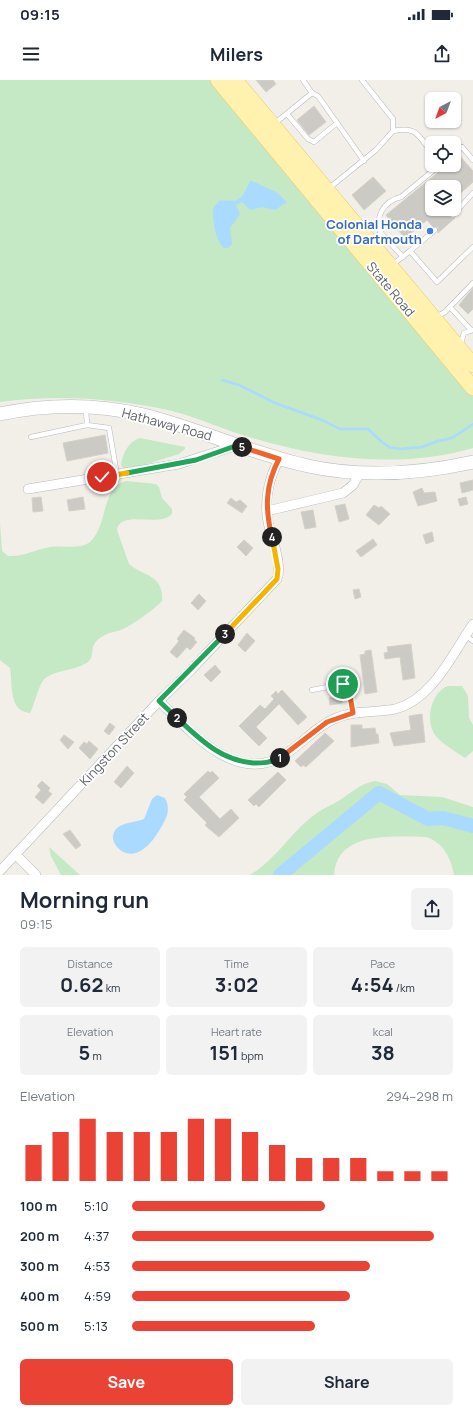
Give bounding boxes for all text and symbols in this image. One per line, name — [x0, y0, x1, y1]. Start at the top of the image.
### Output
text: 09:15 — [20, 4, 60, 25]
text: Milers — [210, 42, 263, 66]
icon: menu — [20, 43, 42, 65]
icon: share — [431, 43, 453, 65]
north arrow — [425, 92, 461, 128]
map controls — [425, 92, 461, 216]
button: locate — [425, 136, 461, 172]
button: layers — [425, 180, 461, 216]
place label: Colonial Honda of Dartmouth — [326, 215, 422, 248]
marker: Colonial Honda of Dartmouth — [425, 226, 435, 236]
street label: State Road — [363, 258, 419, 320]
street label: Hathaway Road — [120, 403, 214, 445]
pin: 5 — [232, 437, 252, 457]
text: 5 — [239, 439, 245, 454]
pin — [85, 460, 119, 494]
icon: check — [91, 466, 113, 488]
pin: 4 — [262, 527, 282, 547]
text: 4 — [269, 529, 275, 544]
pin: 3 — [215, 624, 235, 644]
text: 3 — [222, 626, 228, 641]
pin — [326, 667, 360, 701]
icon: arrive — [332, 673, 354, 695]
street label: Kingston Street — [75, 708, 153, 790]
pin: 2 — [167, 708, 187, 728]
text: 2 — [174, 710, 180, 725]
pin: 1 — [270, 748, 290, 768]
text: 1 — [278, 750, 282, 765]
text: Morning run — [20, 885, 149, 915]
button: share — [411, 888, 453, 930]
text: 09:15 — [20, 915, 52, 933]
text: Distance — [68, 956, 113, 971]
text: Time — [224, 956, 249, 971]
text: Pace — [370, 956, 395, 971]
text: 0.62 — [60, 971, 103, 998]
text: 3:02 — [215, 971, 258, 998]
text: 4:54 — [351, 971, 394, 998]
text: km — [103, 980, 120, 995]
text: /km — [394, 980, 415, 995]
text: Elevation — [67, 1024, 113, 1039]
text: Heart rate — [211, 1024, 262, 1039]
text: kcal — [373, 1024, 393, 1039]
text: 5 — [79, 1039, 90, 1066]
text: 151 — [210, 1039, 239, 1066]
text: 38 — [371, 1039, 395, 1066]
text: m — [90, 1048, 102, 1063]
text: bpm — [239, 1048, 263, 1063]
text: Elevation — [20, 1087, 75, 1105]
text: 294–298 m — [386, 1087, 453, 1105]
text: 100 m — [20, 1197, 57, 1215]
text: 5:10 — [84, 1197, 108, 1215]
text: 200 m — [20, 1227, 59, 1245]
text: 4:37 — [84, 1227, 109, 1245]
text: 300 m — [20, 1257, 59, 1275]
text: 4:53 — [84, 1257, 110, 1275]
text: 400 m — [20, 1287, 59, 1305]
text: 4:59 — [84, 1287, 111, 1305]
text: 500 m — [20, 1317, 59, 1335]
text: 5:13 — [84, 1317, 108, 1335]
button: Save — [20, 1359, 233, 1405]
button: Share — [241, 1359, 453, 1405]

